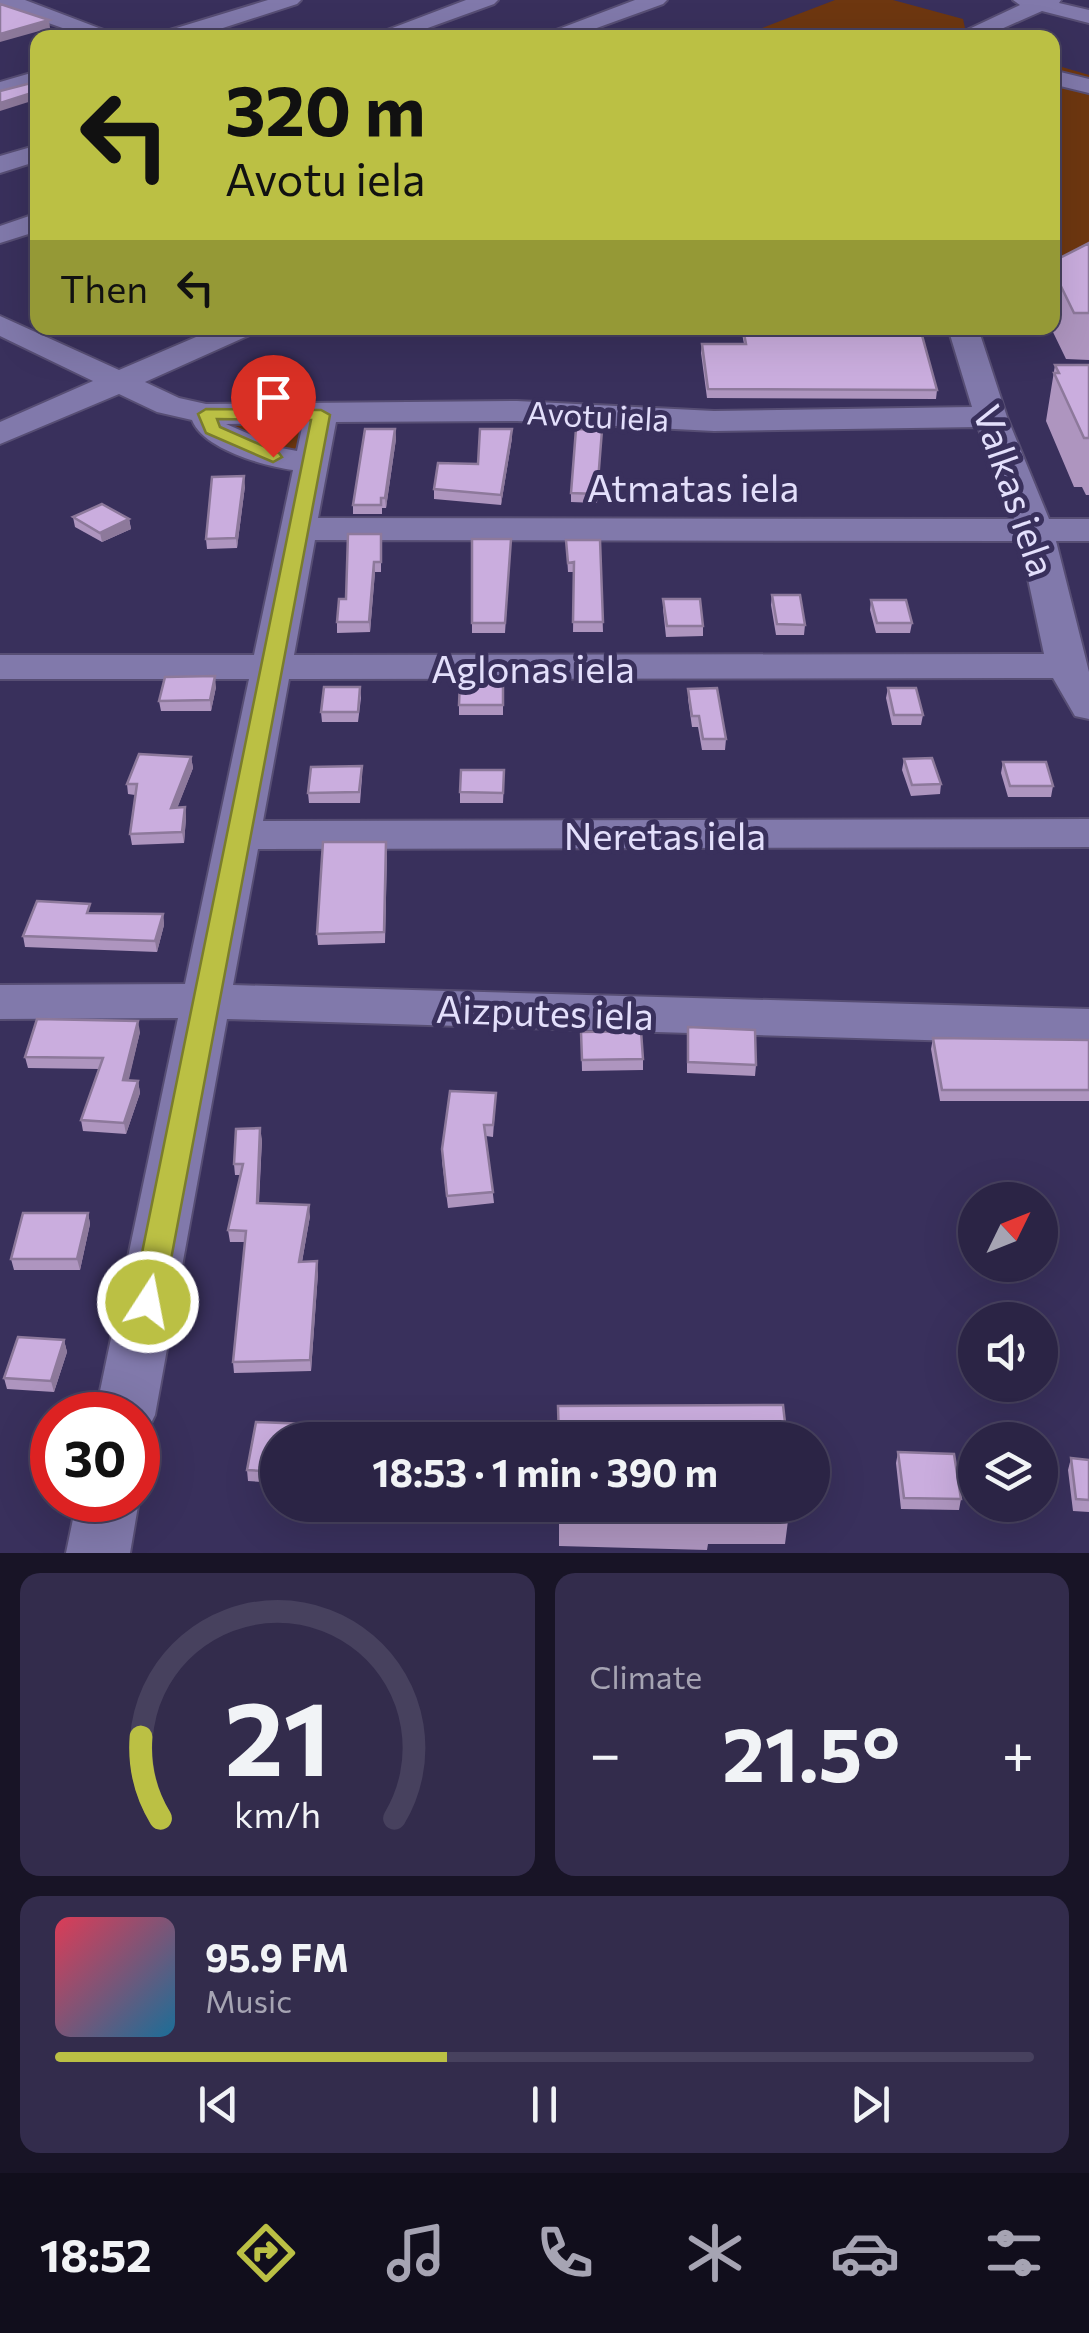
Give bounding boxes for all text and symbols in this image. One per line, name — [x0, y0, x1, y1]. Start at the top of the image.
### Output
text: 320 m — [225, 65, 426, 150]
icon: left — [60, 70, 190, 200]
text: Avotu iela — [225, 150, 426, 205]
icon: left — [168, 260, 223, 315]
text: Then — [60, 264, 148, 311]
pin — [231, 355, 316, 458]
icon: arrive — [246, 370, 301, 425]
street label: Avotu iela — [526, 391, 670, 439]
street label: Valkas iela — [965, 398, 1067, 582]
street label: Atmatas iela — [587, 463, 799, 510]
street label: Aglonas iela — [431, 644, 635, 691]
street label: Neretas iela — [564, 811, 766, 858]
street label: Aizputes iela — [435, 984, 655, 1038]
north arrow — [958, 1182, 1058, 1282]
map controls — [958, 1182, 1058, 1522]
position arrow — [96, 1250, 200, 1354]
button: sound — [958, 1302, 1058, 1402]
speed limit sign: 30 — [30, 1392, 160, 1522]
button: layers — [958, 1422, 1058, 1522]
text: 18:53 · 1 min · 390 m — [372, 1448, 718, 1495]
text: Climate — [590, 1656, 702, 1696]
text: 21 — [224, 1670, 330, 1797]
text: 21.5° — [722, 1706, 900, 1797]
text: − — [590, 1718, 621, 1785]
text: + — [1002, 1718, 1034, 1785]
text: km/h — [234, 1792, 321, 1835]
text: 95.9 FM — [205, 1933, 349, 1980]
text: Music — [205, 1980, 292, 2020]
icon: previous — [191, 2077, 246, 2132]
icon: pause — [517, 2077, 572, 2132]
icon: next — [843, 2077, 898, 2132]
icon: directions — [231, 2218, 301, 2288]
icon: music — [381, 2218, 451, 2288]
icon: phone — [530, 2218, 600, 2288]
icon: climate — [680, 2218, 750, 2288]
icon: car — [830, 2218, 900, 2288]
icon: filters — [979, 2218, 1049, 2288]
text: 18:52 — [40, 2226, 152, 2281]

